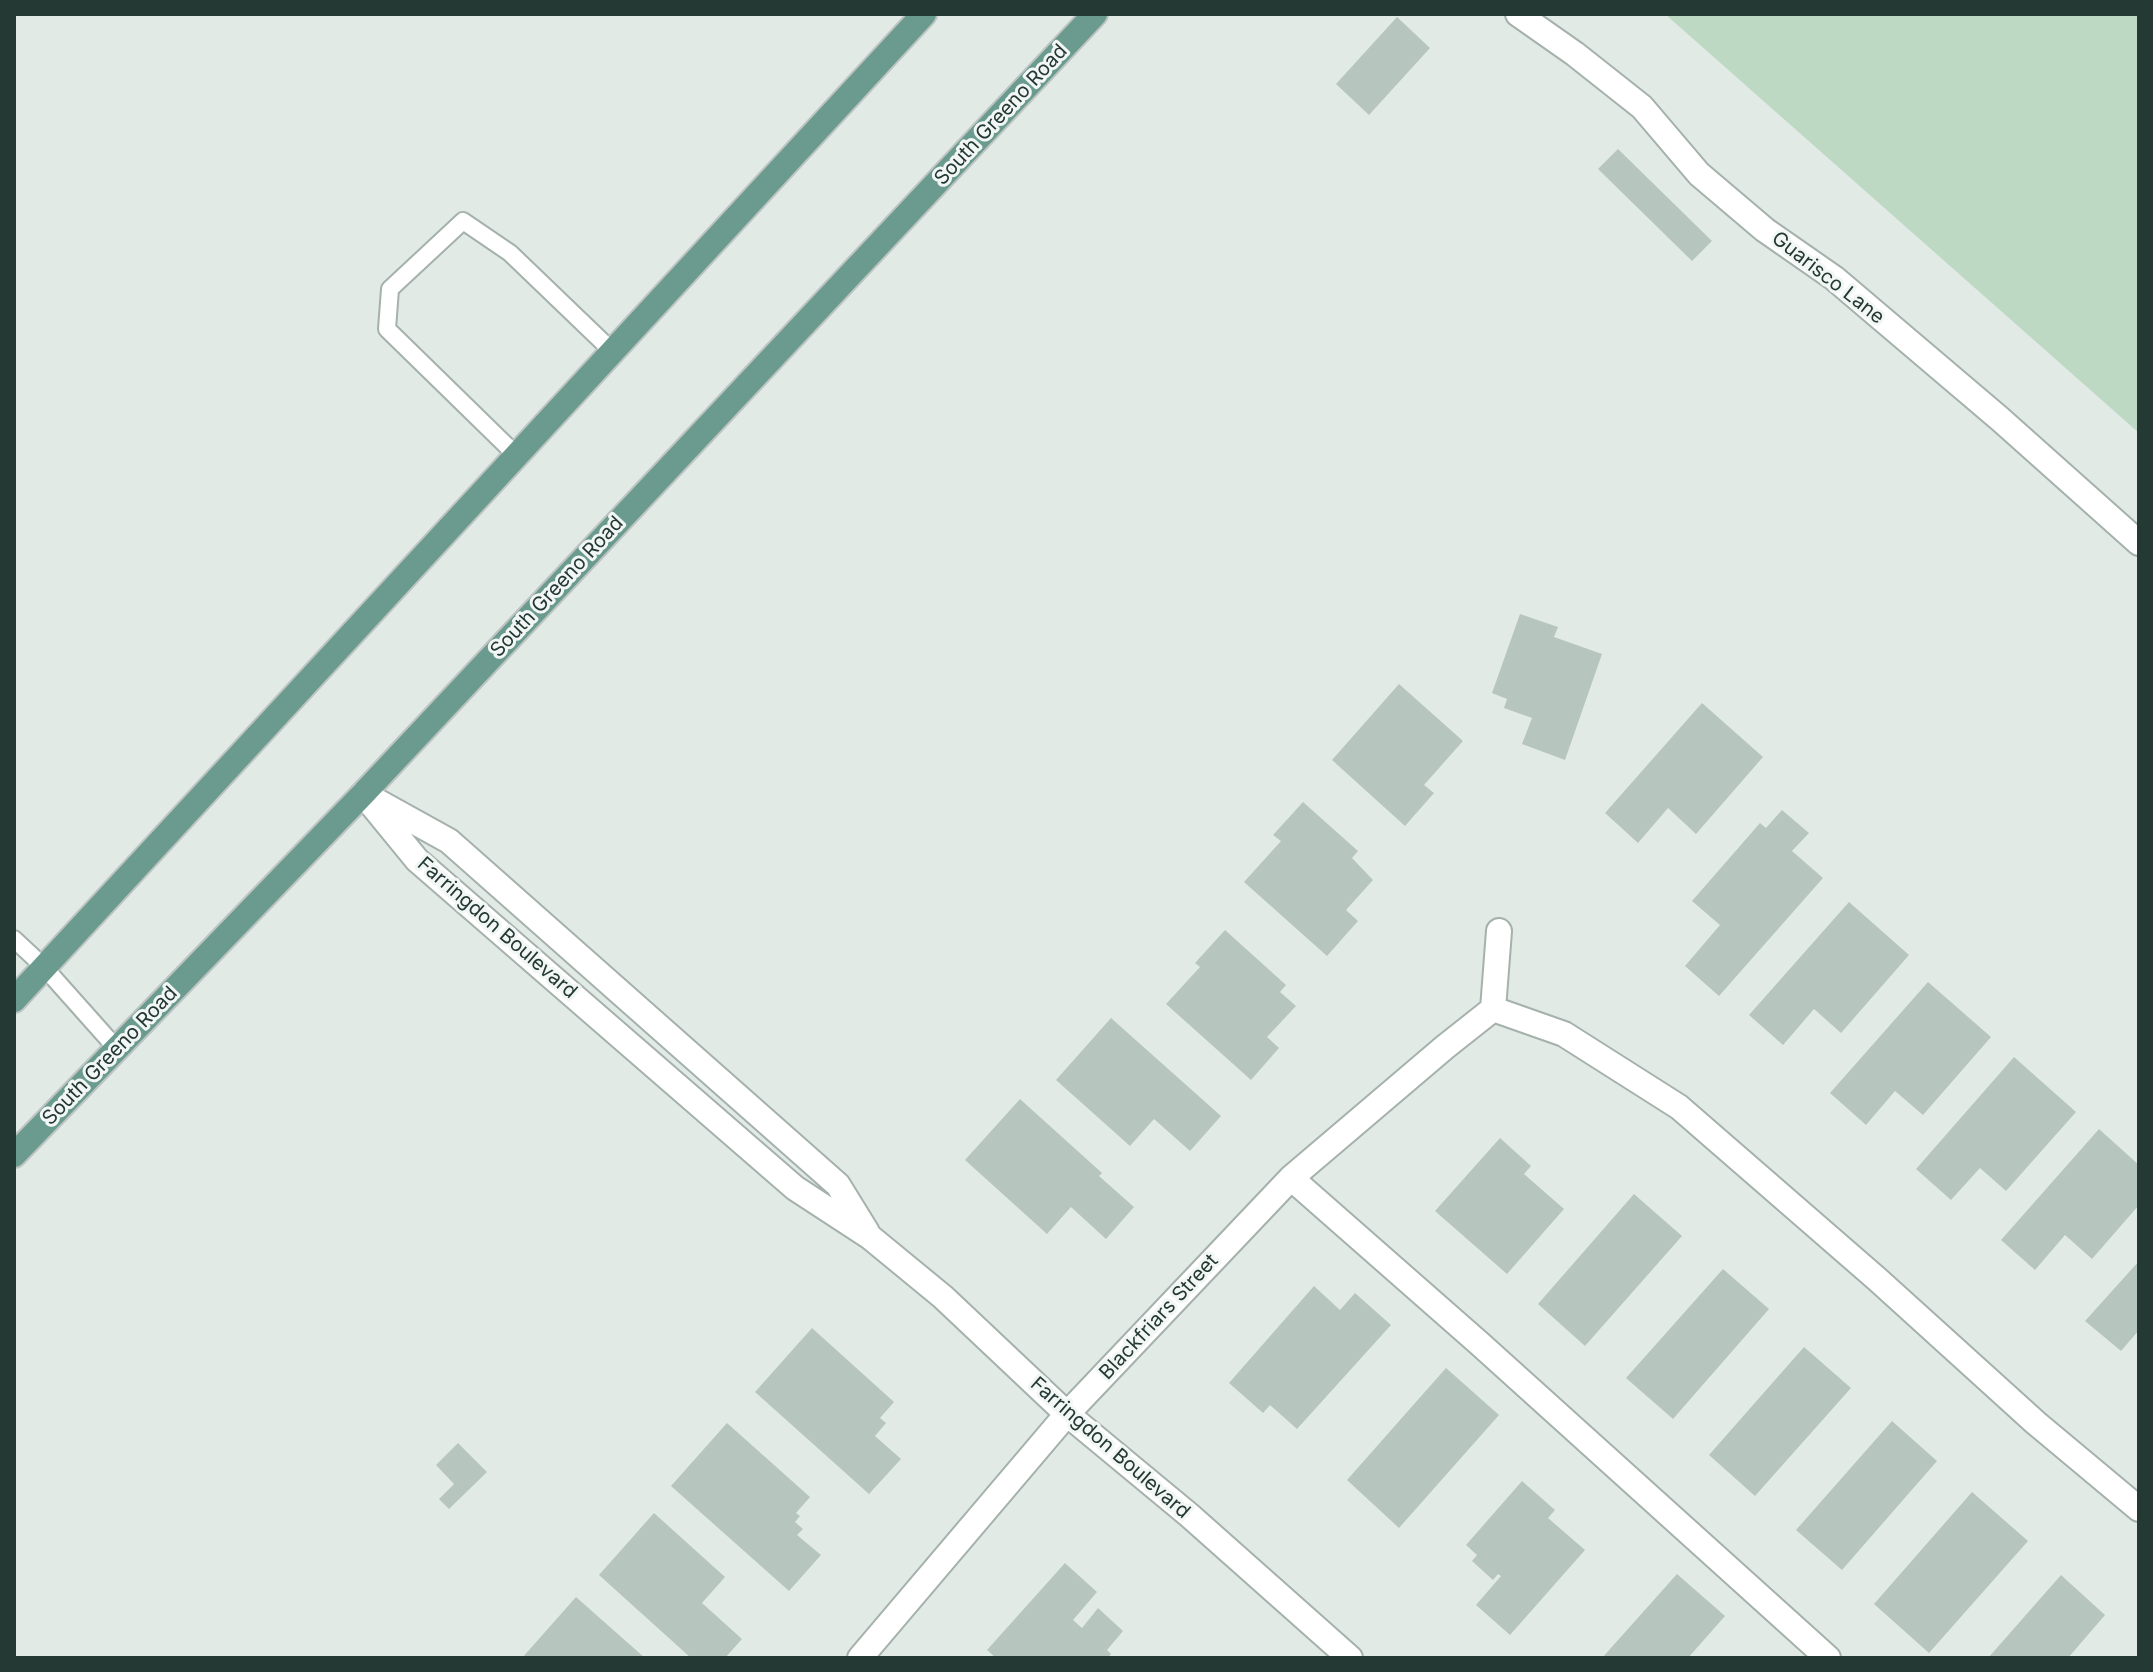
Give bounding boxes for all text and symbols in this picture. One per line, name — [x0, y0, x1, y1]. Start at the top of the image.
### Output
street label: South Greeno Road — [930, 40, 1072, 190]
street label: Guarisco Lane — [1767, 227, 1889, 329]
street label: South Greeno Road — [486, 512, 628, 662]
street label: Farringdon Boulevard — [412, 852, 582, 1004]
street label: South Greeno Road — [38, 982, 182, 1130]
street label: Blackfriars Street — [1095, 1249, 1223, 1385]
street label: Farringdon Boulevard — [1025, 1372, 1195, 1524]

